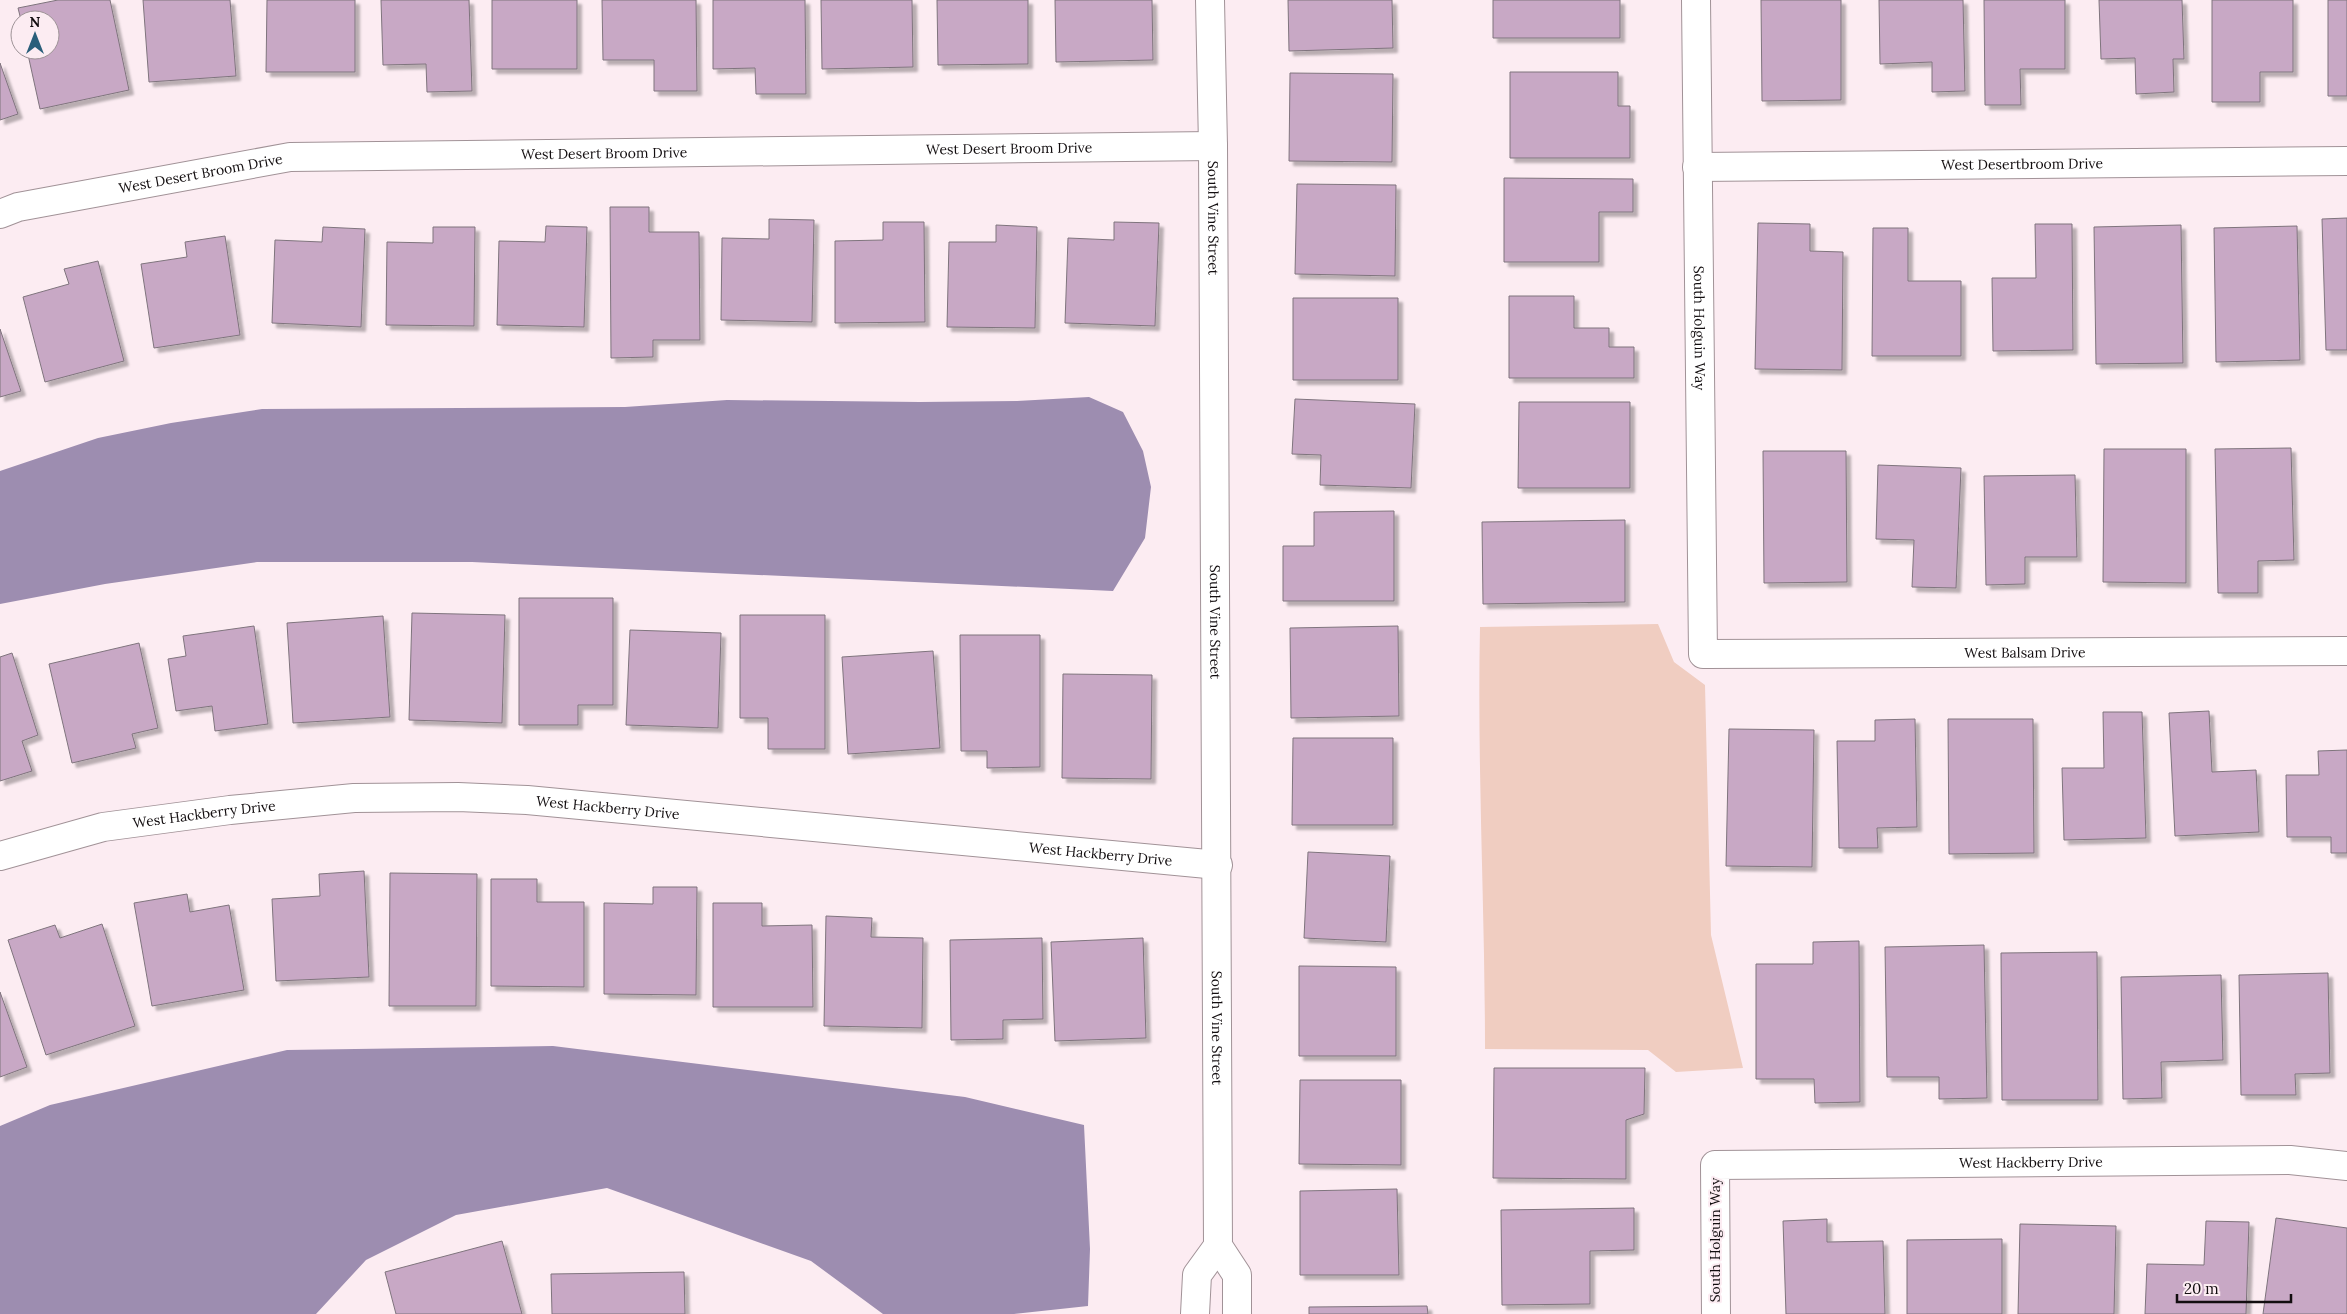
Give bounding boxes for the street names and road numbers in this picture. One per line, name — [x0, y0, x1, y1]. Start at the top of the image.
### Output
street label: West Desert Broom Drive — [926, 138, 1093, 158]
street label: West Desert Broom Drive — [521, 143, 688, 163]
street label: West Desert Broom Drive — [117, 149, 284, 197]
street label: West Desertbroom Drive — [1941, 154, 2104, 174]
street label: South Vine Street — [1204, 161, 1223, 276]
street label: South Holguin Way — [1690, 265, 1709, 391]
street label: South Vine Street — [1206, 565, 1224, 680]
street label: West Balsam Drive — [1964, 643, 2086, 662]
street label: West Hackberry Drive — [535, 792, 681, 823]
street label: West Hackberry Drive — [132, 797, 277, 832]
street label: West Hackberry Drive — [1028, 838, 1174, 870]
street label: South Vine Street — [1208, 971, 1226, 1086]
street label: West Hackberry Drive — [1959, 1153, 2103, 1172]
street label: South Holguin Way — [1706, 1177, 1724, 1302]

